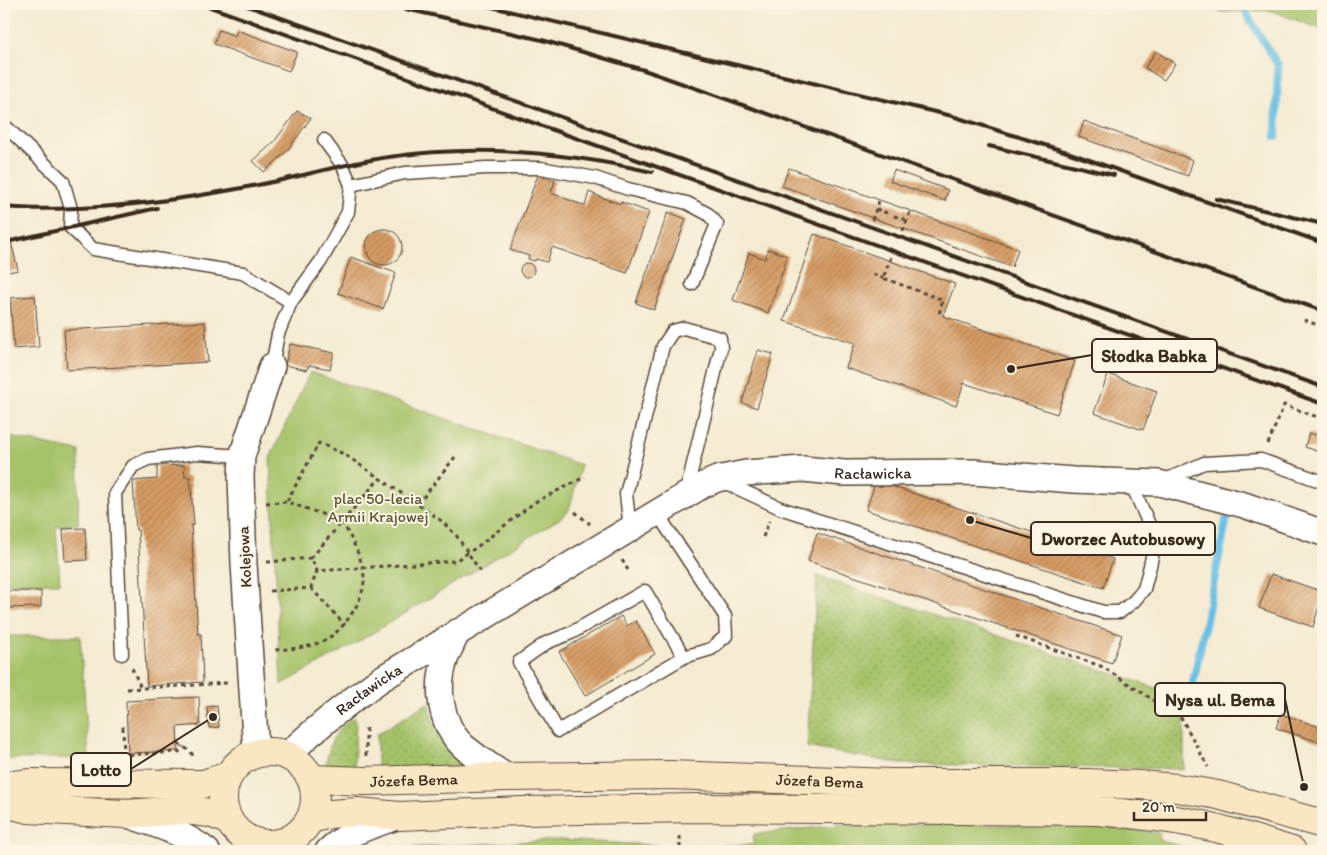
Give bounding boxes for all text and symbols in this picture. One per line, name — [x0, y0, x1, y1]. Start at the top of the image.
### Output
callout: Słodka Babka — [1092, 339, 1217, 372]
text: Słodka Babka — [1101, 345, 1207, 367]
street label: Racławicka — [833, 463, 912, 483]
park label: plac 50-lecia Armii Krajowej — [328, 489, 428, 526]
callout: Dworzec Autobusowy — [1031, 522, 1215, 555]
street label: Kolejowa — [233, 525, 256, 588]
text: Dworzec Autobusowy — [1041, 528, 1206, 550]
street label: Racławicka — [332, 659, 406, 719]
callout: Nysa ul. Bema — [1155, 683, 1285, 716]
text: Nysa ul. Bema — [1165, 689, 1276, 711]
callout: Lotto — [71, 753, 131, 786]
text: Lotto — [81, 759, 121, 781]
street label: Józefa Bema — [370, 769, 459, 791]
street label: Józefa Bema — [775, 770, 865, 792]
scale bar — [1134, 790, 1207, 822]
text: 20 m — [1142, 798, 1176, 816]

